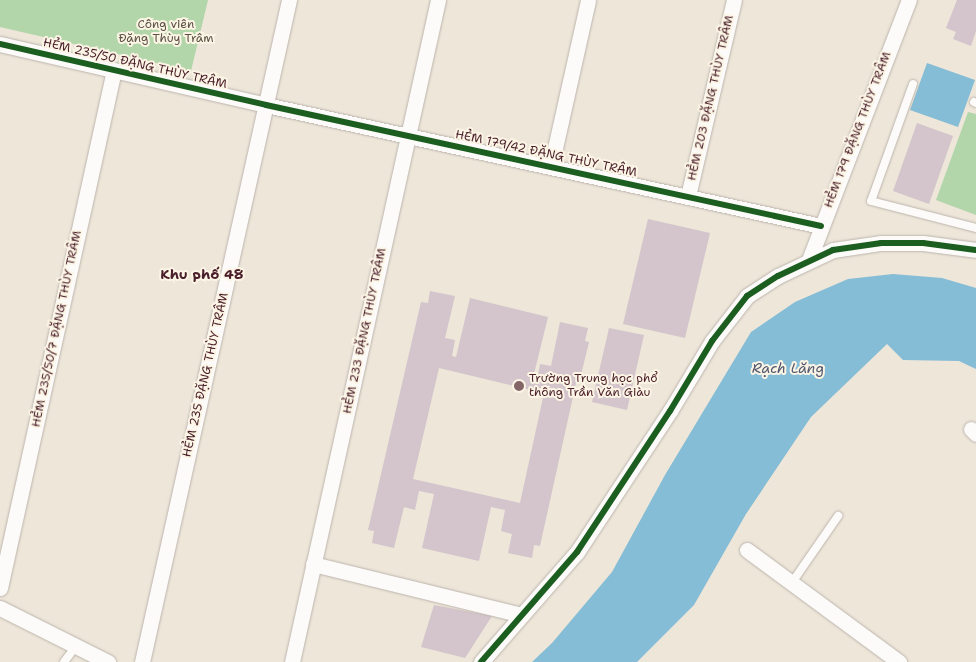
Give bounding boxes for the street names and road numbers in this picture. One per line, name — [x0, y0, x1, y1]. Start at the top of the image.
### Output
street label: HẺM 203 ĐẶNG THÙY TRÂM — [685, 14, 737, 182]
street label: HẺM 235/50 ĐẶNG THÙY TRÂM — [42, 36, 228, 92]
street label: HẺM 179 ĐẶNG THÙY TRÂM — [822, 50, 894, 210]
street label: HẺM 179/42 ĐẶNG THÙY TRÂM — [454, 128, 638, 180]
street label: HẺM 235/50/7 ĐẶNG THÙY TRÂM — [29, 229, 85, 429]
street label: HẺM 233 ĐẶNG THÙY TRÂM — [340, 247, 390, 415]
street label: HẺM 235 ĐẶNG THÙY TRÂM — [180, 291, 232, 459]

